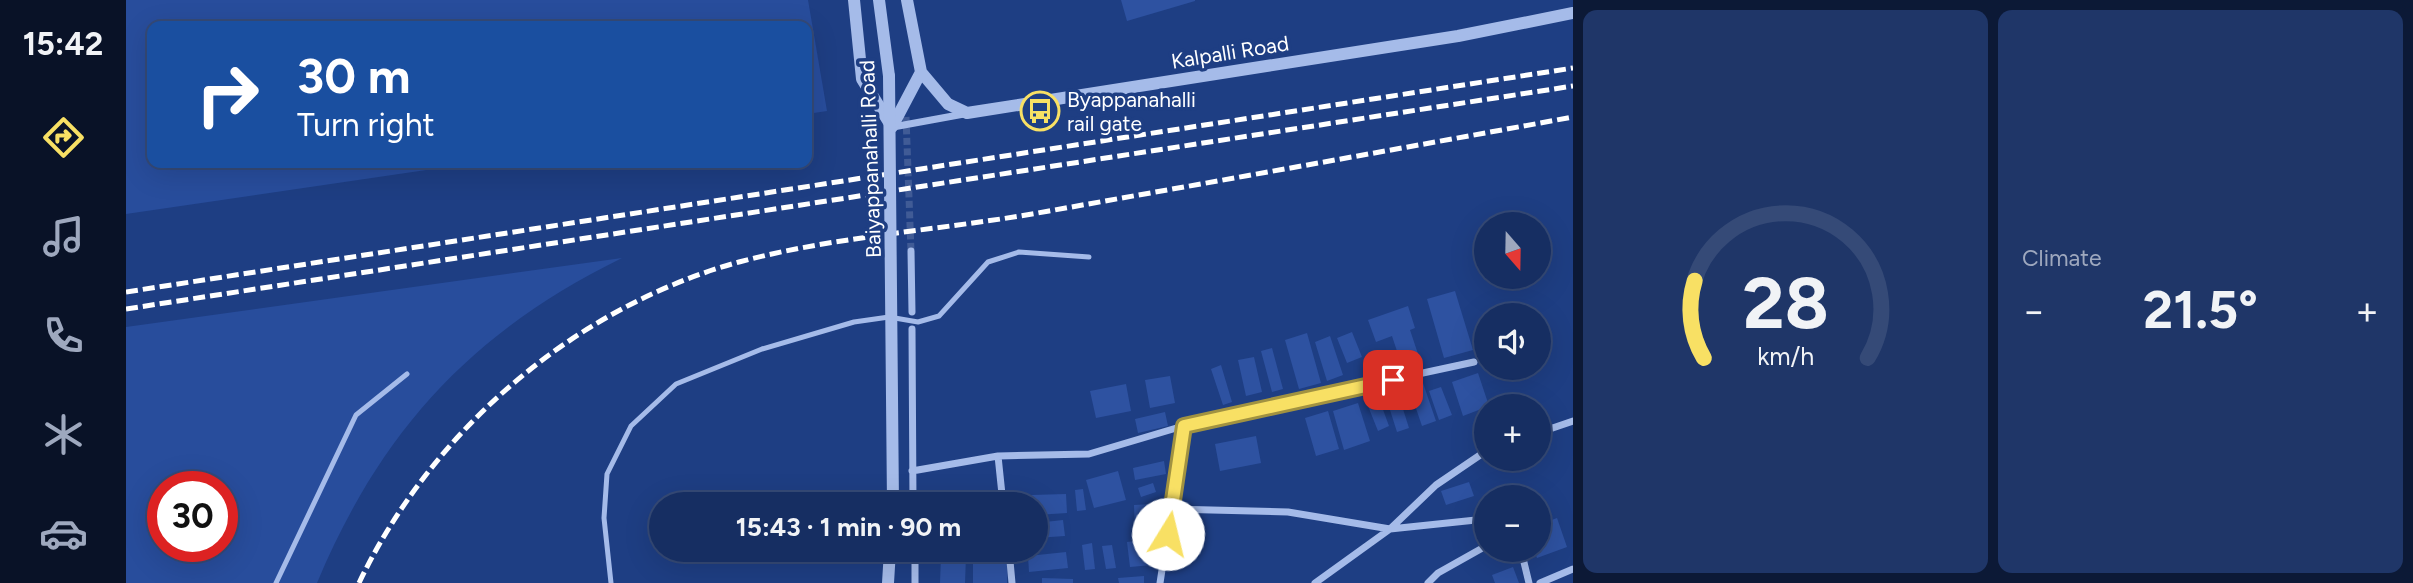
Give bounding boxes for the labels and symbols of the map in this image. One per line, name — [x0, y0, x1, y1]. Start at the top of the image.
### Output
street label: Kalpalli Road — [1169, 30, 1291, 74]
street label: Baiyappanahalli Road — [854, 60, 886, 258]
place label: Byappanahalli rail gate — [1067, 87, 1196, 136]
bus stop icon: Byappanahalli rail gate — [1019, 90, 1061, 132]
north arrow — [1474, 212, 1550, 289]
pin — [1363, 350, 1423, 410]
speed limit sign: 30 — [147, 471, 238, 562]
position arrow — [1131, 497, 1205, 571]

